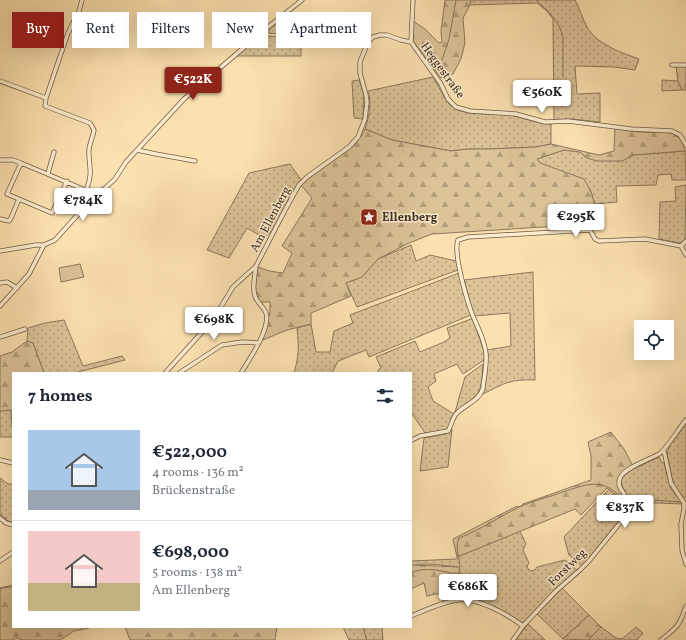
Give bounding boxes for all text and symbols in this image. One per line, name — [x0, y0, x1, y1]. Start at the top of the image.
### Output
chip: Buy — [12, 12, 64, 48]
chip: Rent — [72, 12, 129, 48]
chip: Filters — [137, 12, 204, 48]
chip: New — [212, 12, 268, 48]
chip: Apartment — [276, 12, 371, 48]
street label: Heggestraße — [416, 39, 468, 102]
pin: €522K — [165, 67, 221, 101]
text: €522K — [174, 71, 212, 89]
pin: €560K — [514, 80, 570, 114]
text: €560K — [522, 84, 562, 102]
street label: Am Ellenberg — [247, 184, 295, 255]
pin: €784K — [55, 188, 111, 222]
text: €784K — [63, 192, 103, 210]
pin: €295K — [548, 204, 604, 238]
place icon: Ellenberg — [359, 207, 379, 227]
text: €295K — [556, 208, 596, 226]
place label: Ellenberg — [382, 210, 438, 226]
pin: €698K — [186, 307, 242, 341]
text: €698K — [194, 311, 234, 329]
map controls — [634, 320, 674, 360]
button: locate — [634, 320, 674, 360]
text: 7 homes — [28, 385, 93, 408]
icon: filters — [374, 385, 396, 407]
text: €522,000 — [152, 441, 227, 464]
icon: home — [60, 446, 108, 494]
text: 4 rooms · 136 m² — [152, 464, 244, 482]
text: Brückenstraße — [152, 482, 235, 500]
pin: €837K — [597, 495, 653, 529]
text: €837K — [606, 499, 644, 517]
text: €698,000 — [152, 541, 229, 564]
street label: Forstweg — [545, 545, 590, 590]
icon: home — [60, 547, 108, 595]
text: 5 rooms · 138 m² — [152, 564, 242, 582]
pin: €686K — [440, 574, 496, 608]
text: €686K — [448, 578, 488, 596]
text: Am Ellenberg — [152, 582, 230, 600]

